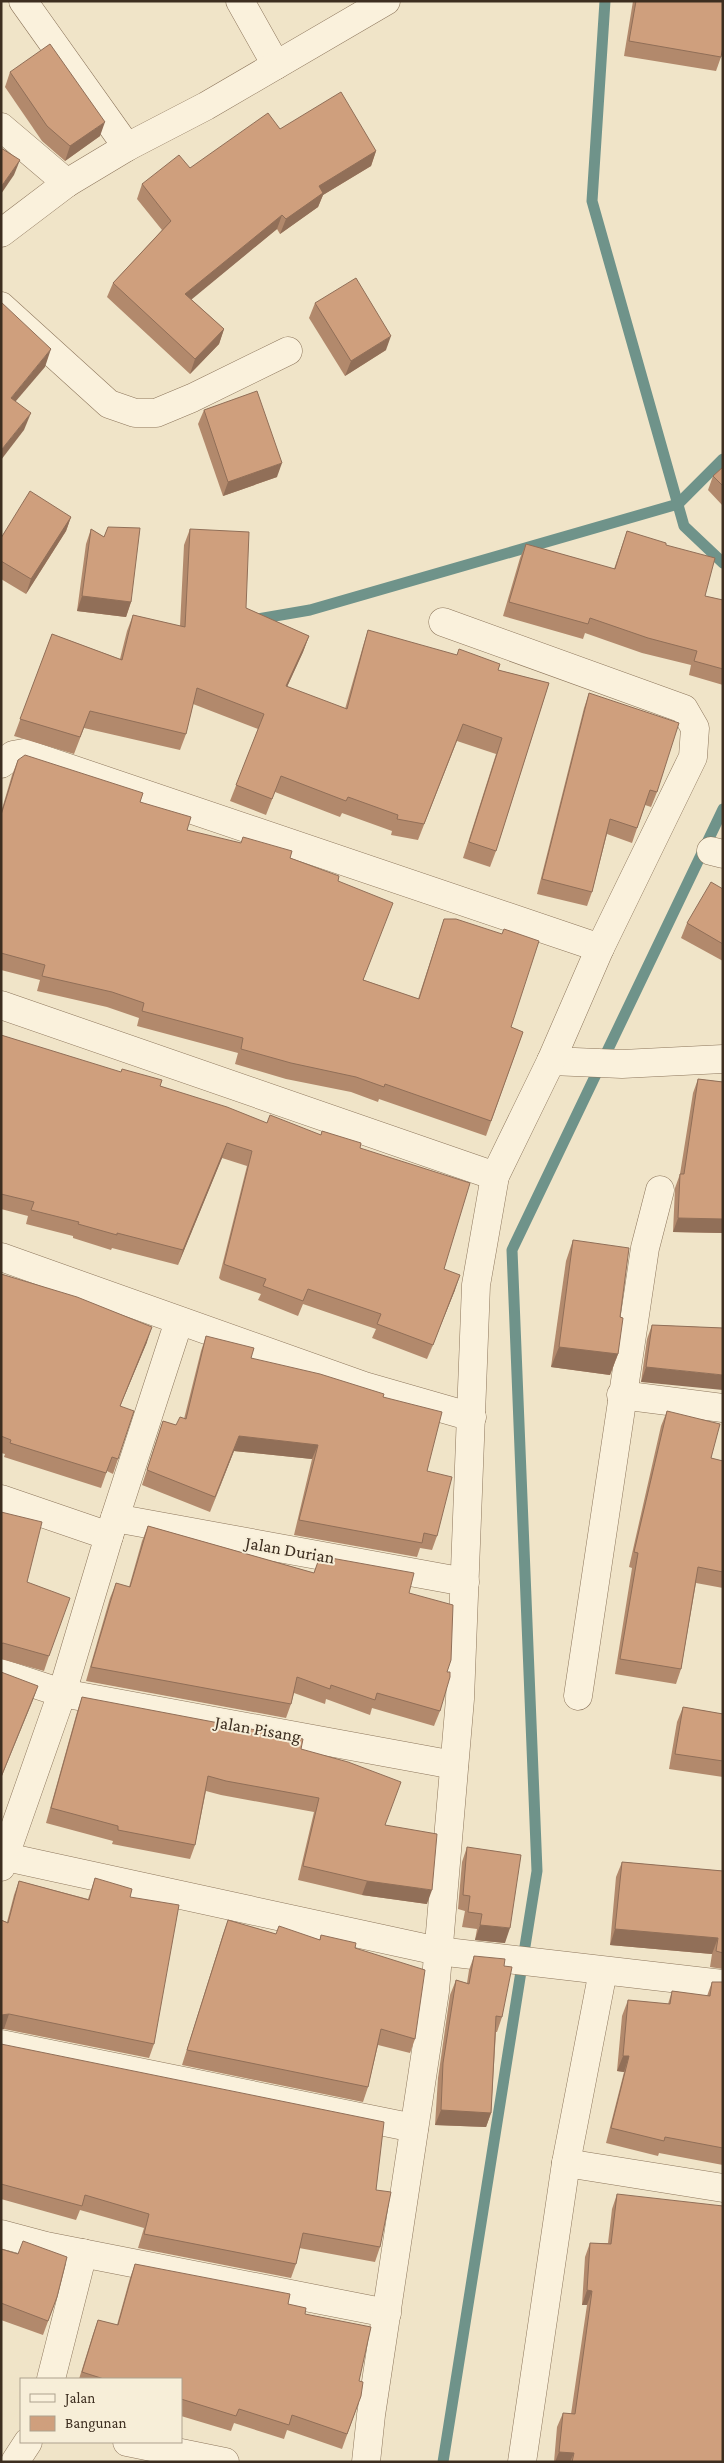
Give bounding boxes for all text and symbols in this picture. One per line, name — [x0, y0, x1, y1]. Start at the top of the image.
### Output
street label: Jalan Durian — [242, 1532, 337, 1568]
street label: Jalan Pisang — [211, 1711, 303, 1746]
legend — [20, 2378, 182, 2443]
text: Jalan — [63, 2390, 95, 2407]
text: Bangunan — [65, 2415, 126, 2432]

